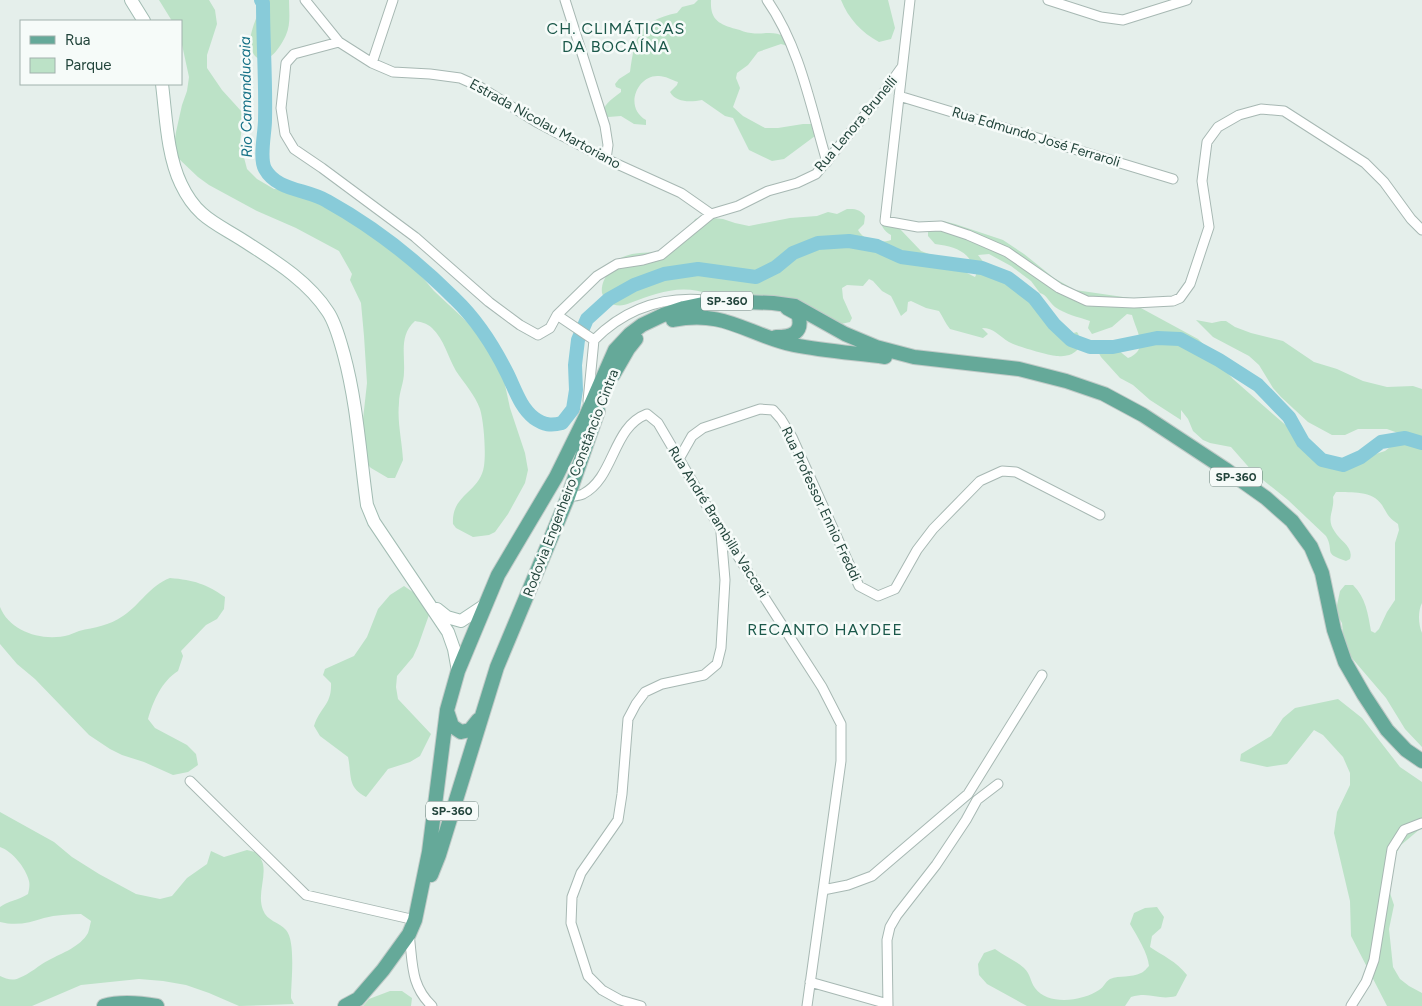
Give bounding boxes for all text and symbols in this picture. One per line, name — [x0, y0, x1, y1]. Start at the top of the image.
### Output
district label: CH. CLIMÁTICAS DA BOCAÍNA — [547, 19, 685, 56]
legend — [20, 20, 182, 85]
text: Rua — [65, 31, 90, 49]
water label: Rio Camanducaia — [236, 36, 256, 158]
text: Parque — [65, 56, 112, 74]
street label: Rua Lenora Brunelli — [811, 73, 901, 175]
street label: Estrada Nicolau Martoriano — [466, 75, 624, 173]
street label: Rua Edmundo José Ferraroli — [950, 103, 1122, 171]
road number: SP-360 — [701, 292, 753, 310]
street label: Rodovia Engenheiro Constâncio Cintra — [520, 367, 622, 599]
street label: Rua Professor Ennio Freddi — [778, 424, 864, 584]
street label: Rua André Brambilla Vaccari — [664, 443, 772, 601]
road number: SP-360 — [1210, 468, 1262, 487]
district label: RECANTO HAYDEE — [747, 620, 903, 639]
road number: SP-360 — [426, 801, 478, 820]

